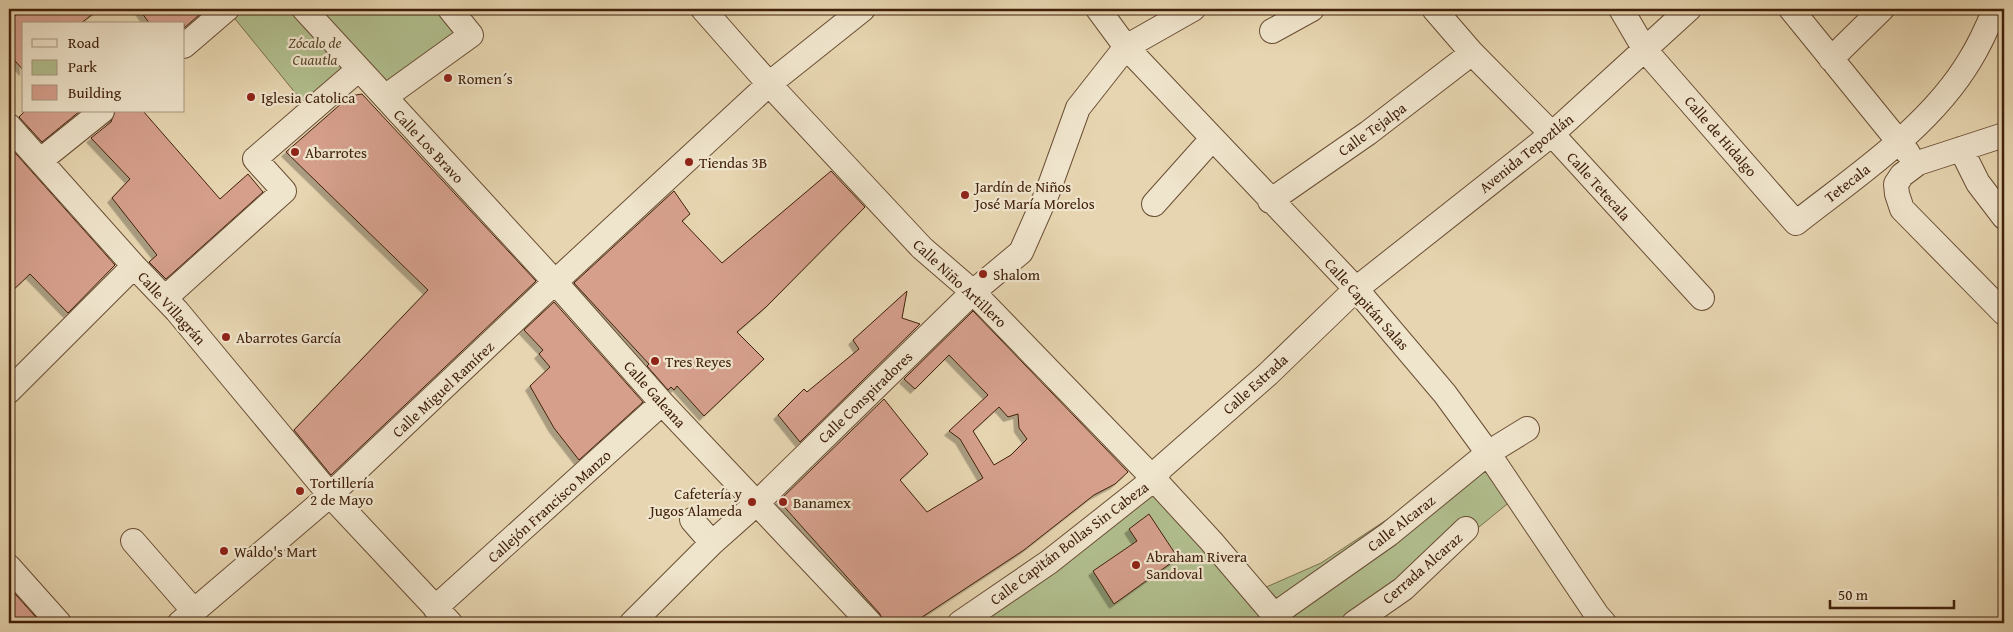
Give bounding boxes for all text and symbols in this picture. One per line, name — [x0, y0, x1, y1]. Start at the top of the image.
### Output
legend — [22, 22, 185, 112]
text: Road — [68, 32, 99, 53]
park label: Zócalo de Cuautla — [288, 32, 342, 70]
text: Park — [68, 56, 97, 77]
place label: Romen´s — [458, 68, 513, 89]
marker: Romen´s — [442, 72, 454, 84]
text: Building — [68, 82, 122, 103]
place label: Iglesia Catolica — [261, 87, 355, 108]
marker: Iglesia Catolica — [245, 91, 257, 103]
street label: Calle de Hidalgo — [1680, 91, 1762, 181]
street label: Calle Tejalpa — [1334, 97, 1410, 161]
street label: Calle Los Bravo — [389, 104, 469, 188]
street label: Avenida Tepoztlán — [1474, 108, 1578, 198]
place label: Abarrotes — [305, 142, 367, 163]
marker: Abarrotes — [289, 146, 301, 158]
street label: Calle Tetecala — [1562, 147, 1636, 225]
place label: Tiendas 3B — [699, 152, 767, 173]
marker: Tiendas 3B — [683, 156, 695, 168]
street label: Tetecala — [1820, 159, 1874, 207]
place label: Jardín de Niños José María Morelos — [973, 176, 1095, 214]
marker: Jardín de Niños José María Morelos — [959, 189, 971, 201]
street label: Calle Niño Artillero — [908, 234, 1012, 332]
street label: Calle Capitán Salas — [1320, 253, 1414, 355]
place label: Shalom — [993, 264, 1041, 285]
street label: Calle Villagrán — [133, 267, 211, 350]
marker: Shalom — [977, 268, 989, 280]
place label: Abarrotes García — [236, 327, 341, 348]
marker: Abarrotes García — [220, 331, 232, 343]
street label: Calle Miguel Ramírez — [387, 336, 499, 442]
street label: Calle Conspiradores — [813, 346, 917, 448]
street label: Calle Estrada — [1218, 349, 1292, 419]
place label: Tres Reyes — [665, 351, 732, 372]
marker: Tres Reyes — [649, 355, 661, 367]
street label: Calle Galeana — [619, 356, 691, 432]
street label: Callejón Francisco Manzo — [483, 445, 616, 567]
place label: Tortillería 2 de Mayo — [310, 472, 374, 510]
street label: Calle Capitán Bollas Sin Cabeza — [985, 476, 1153, 610]
place label: Cafetería y Jugos Alameda — [648, 483, 743, 521]
marker: Tortillería 2 de Mayo — [294, 485, 306, 497]
street label: Calle Alcaraz — [1363, 490, 1440, 556]
place label: Banamex — [793, 492, 851, 513]
marker: Cafetería y Jugos Alameda — [746, 496, 758, 508]
marker: Banamex — [777, 496, 789, 508]
street label: Cerrada Alcaraz — [1378, 527, 1467, 609]
place label: Waldo's Mart — [234, 541, 318, 562]
marker: Waldo's Mart — [218, 545, 230, 557]
place label: Abraham Rivera Sandoval — [1146, 546, 1247, 584]
marker: Abraham Rivera Sandoval — [1130, 559, 1142, 571]
scale bar — [1830, 577, 1954, 609]
text: 50 m — [1838, 584, 1869, 605]

